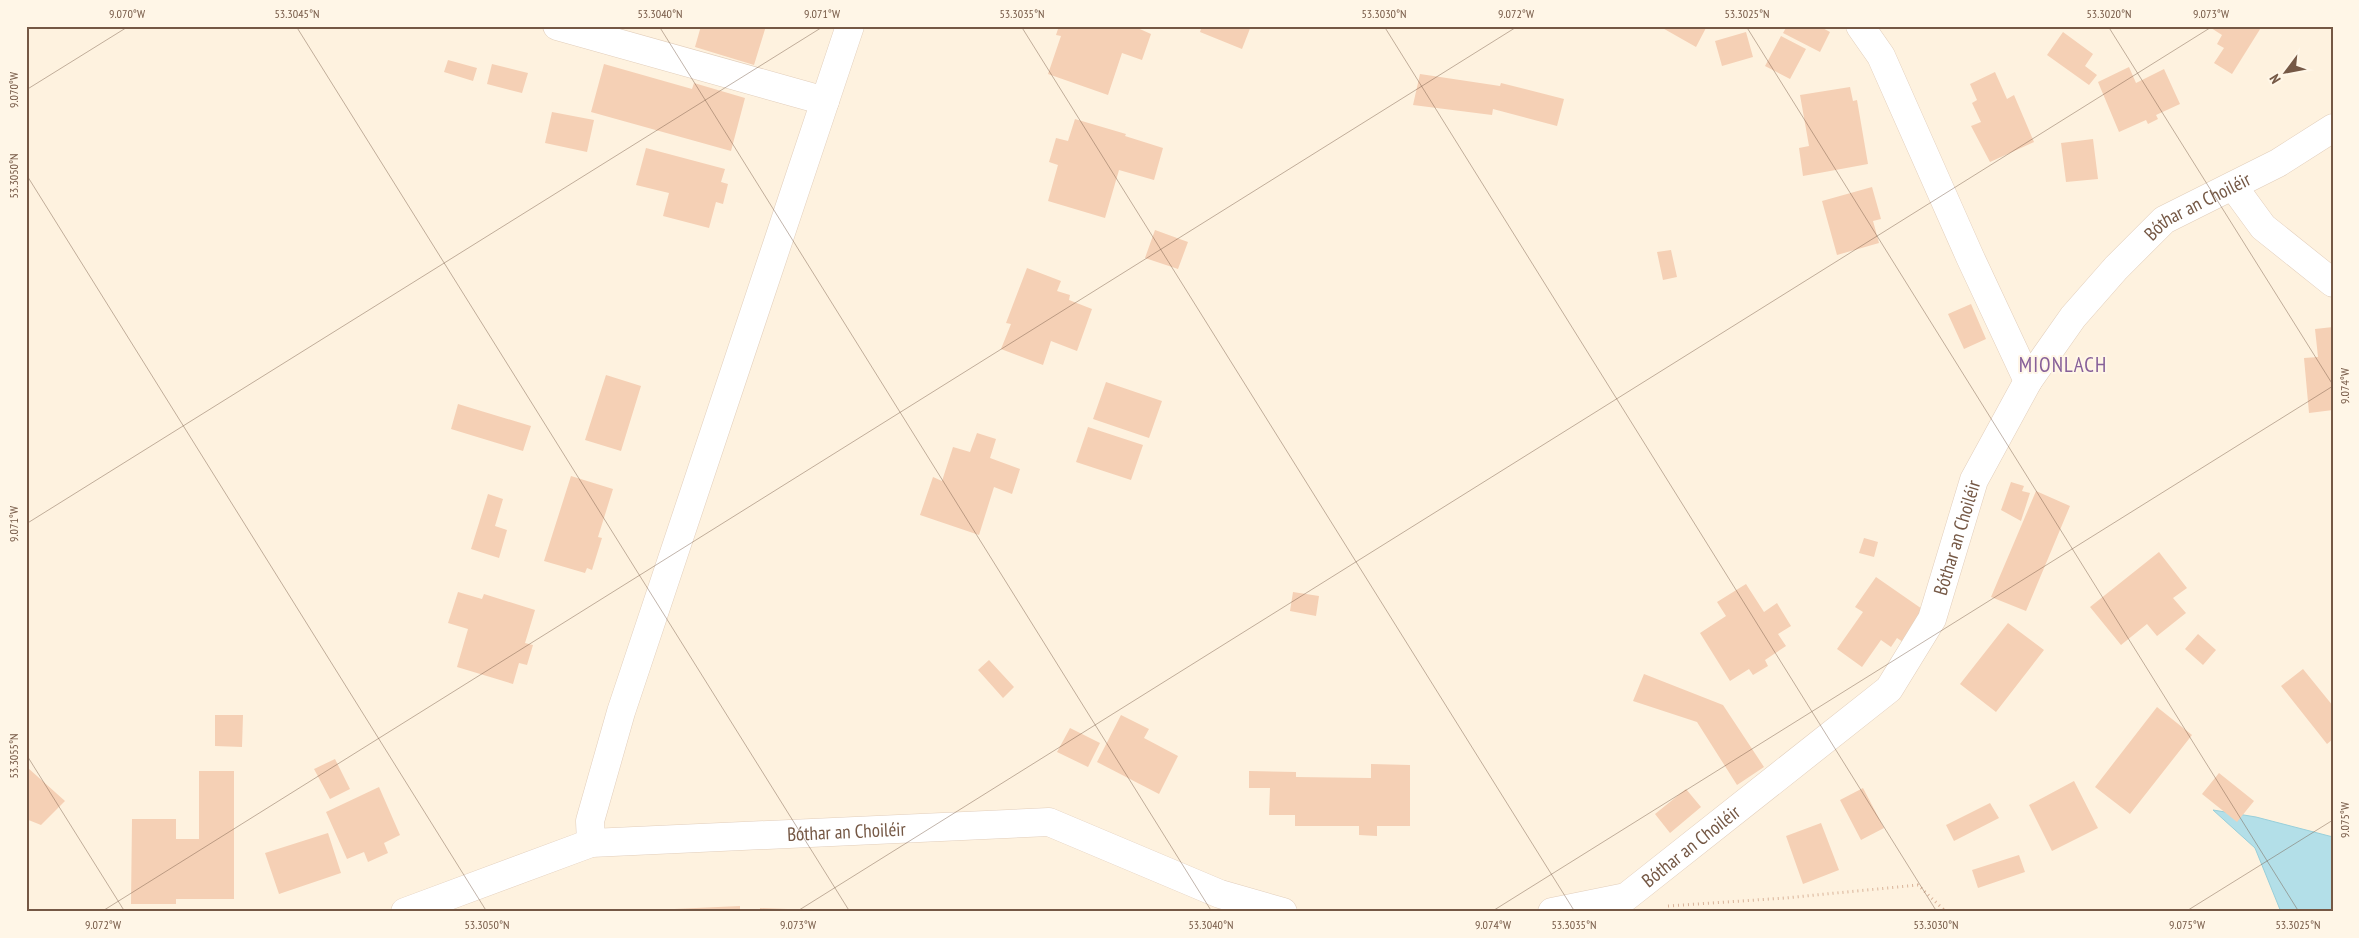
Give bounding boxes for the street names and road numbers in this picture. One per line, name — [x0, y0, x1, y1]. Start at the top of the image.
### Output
street label: Bóthar an Choiléir — [2139, 166, 2255, 245]
street label: Bóthar an Choiléir — [1928, 477, 1985, 598]
street label: Bóthar an Choiléir — [1637, 799, 1745, 892]
street label: Bóthar an Choiléir — [787, 817, 907, 846]

